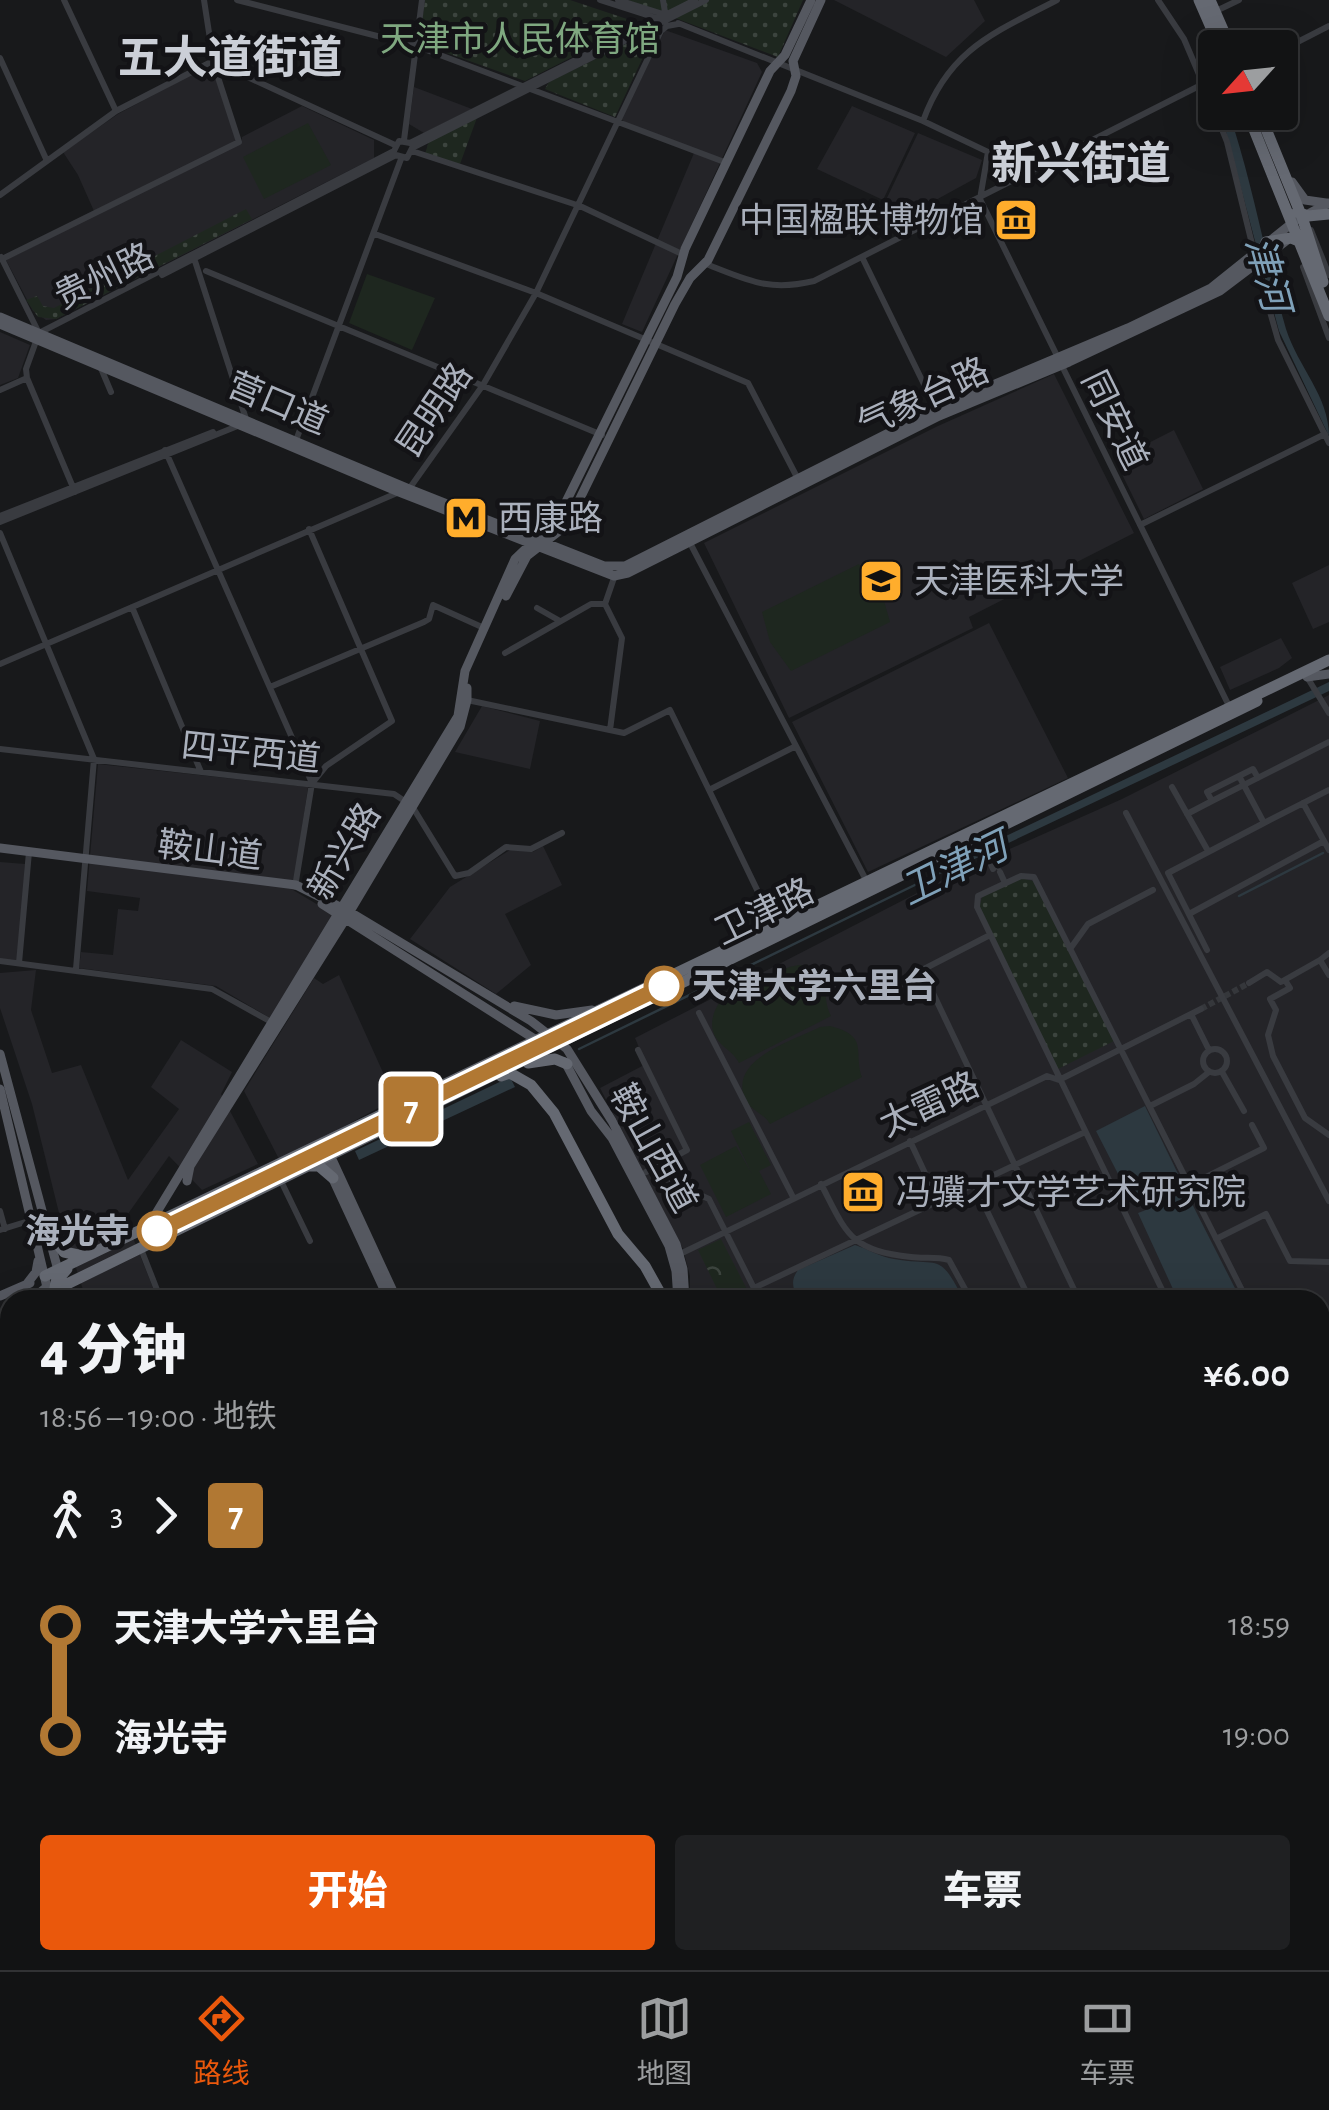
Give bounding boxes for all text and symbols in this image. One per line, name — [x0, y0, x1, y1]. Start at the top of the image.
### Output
park label: 天津市人民体育馆 — [380, 21, 660, 58]
north arrow — [1198, 30, 1298, 130]
map controls — [1198, 30, 1298, 130]
district label: 五大道街道 — [117, 34, 343, 82]
district label: 新兴街道 — [991, 140, 1171, 188]
museum icon: 中国楹联博物馆 — [993, 197, 1039, 243]
place label: 中国楹联博物馆 — [739, 202, 984, 239]
water label: 津河 — [1238, 232, 1298, 323]
street label: 贵州路 — [49, 237, 160, 316]
street label: 气象台路 — [852, 351, 994, 444]
street label: 昆明路 — [390, 356, 479, 464]
street label: 同安道 — [1075, 365, 1154, 476]
street label: 营口道 — [222, 366, 333, 441]
metro station icon: 西康路 — [443, 495, 489, 541]
place label: 西康路 — [498, 500, 603, 537]
school or university icon: 天津医科大学 — [858, 558, 904, 604]
place label: 天津医科大学 — [914, 563, 1124, 600]
street label: 四平西道 — [179, 727, 323, 778]
street label: 新兴路 — [302, 797, 387, 906]
water label: 卫津河 — [894, 823, 1021, 912]
street label: 鞍山道 — [156, 826, 264, 875]
street label: 卫津路 — [709, 872, 820, 951]
marker: 天津大学六里台 — [645, 967, 683, 1005]
place label: 天津大学六里台 — [692, 967, 937, 1005]
street label: 太雷路 — [874, 1065, 985, 1143]
line badge: 7 — [378, 1076, 444, 1142]
street label: 鞍山西道 — [603, 1078, 704, 1218]
text: 7 — [403, 1092, 419, 1127]
museum icon: 冯骥才文学艺术研究院 — [840, 1169, 886, 1215]
place label: 冯骥才文学艺术研究院 — [896, 1174, 1246, 1211]
marker: 海光寺 — [138, 1212, 176, 1250]
place label: 海光寺 — [25, 1213, 130, 1250]
text: 4 分钟 — [40, 1325, 186, 1380]
text: ¥6.00 — [1203, 1356, 1290, 1394]
text: 18:56 – 19:00 · 地铁 — [40, 1401, 277, 1433]
icon: walk — [40, 1488, 95, 1543]
icon: forward — [138, 1488, 193, 1543]
text: 7 — [228, 1498, 243, 1533]
text: 3 — [110, 1499, 123, 1531]
text: 18:59 — [1228, 1609, 1290, 1641]
text: 天津大学六里台 — [114, 1611, 380, 1649]
text: 19:00 — [1223, 1719, 1290, 1751]
text: 海光寺 — [114, 1721, 228, 1759]
button: 开始 — [40, 1835, 655, 1950]
button: 车票 — [675, 1835, 1290, 1950]
tab: 路线 — [193, 1991, 250, 2092]
tab: 地图 — [636, 1991, 693, 2092]
tab: 车票 — [1079, 1991, 1136, 2092]

